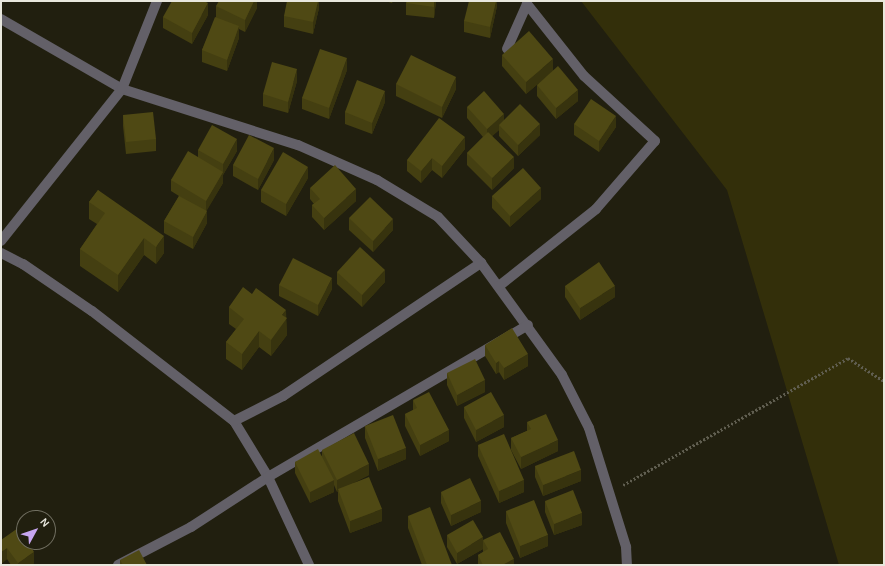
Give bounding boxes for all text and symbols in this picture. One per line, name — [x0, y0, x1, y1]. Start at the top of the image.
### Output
north arrow — [16, 510, 56, 550]
text: N — [37, 515, 52, 530]

